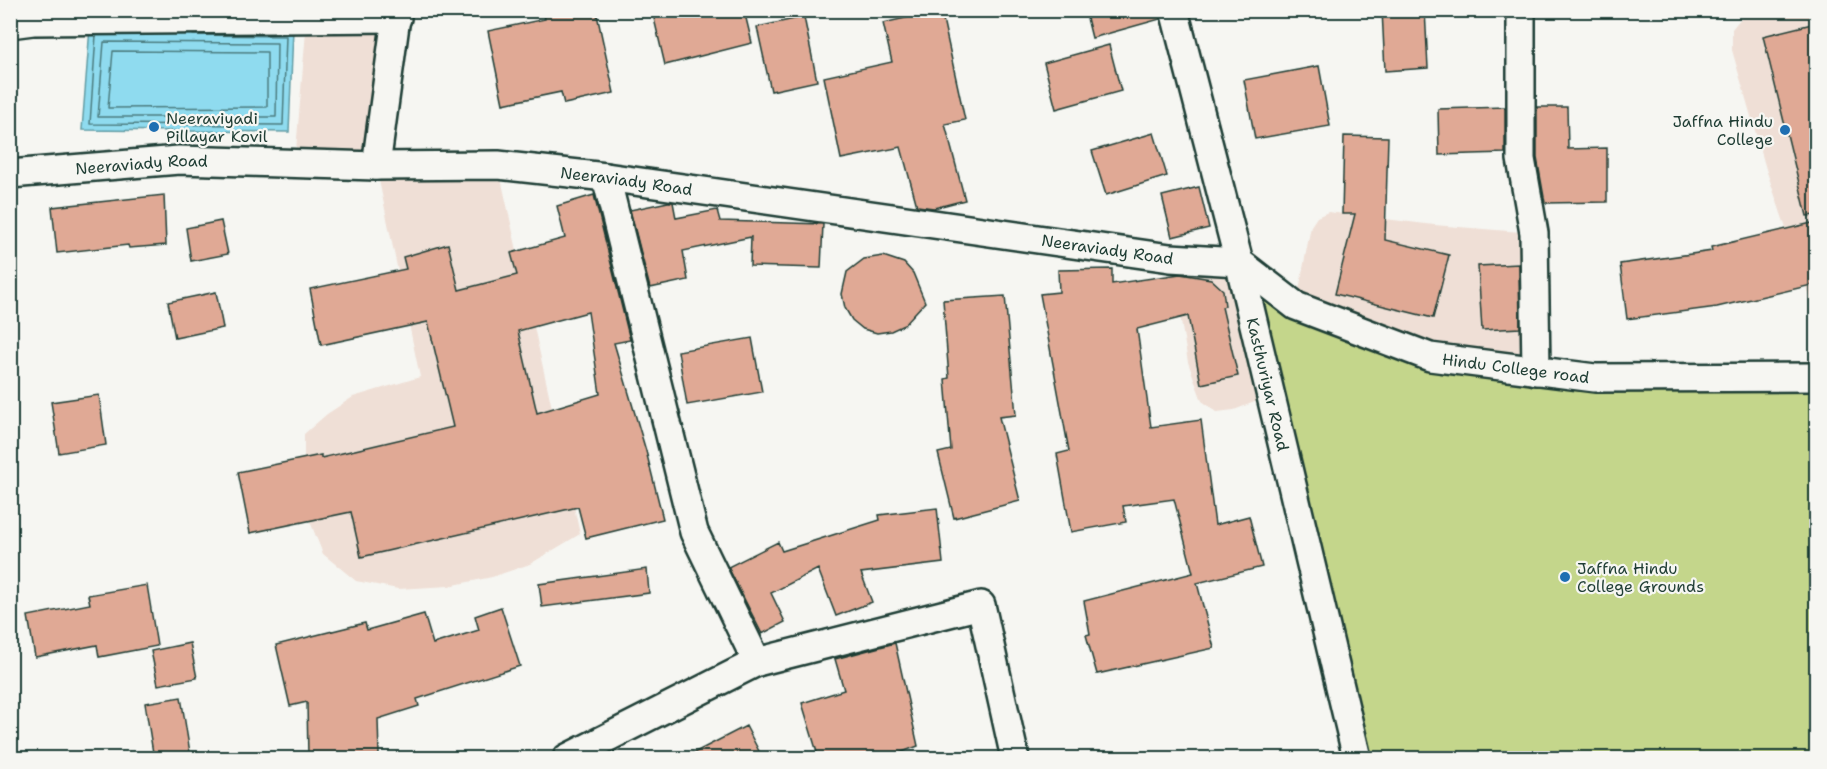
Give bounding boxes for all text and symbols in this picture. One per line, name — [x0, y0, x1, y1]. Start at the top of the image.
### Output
place label: Neeraviyadi Pillayar Kovil — [166, 108, 268, 147]
place label: Jaffna Hindu College — [1672, 111, 1773, 150]
marker: Neeraviyadi Pillayar Kovil — [147, 120, 161, 134]
marker: Jaffna Hindu College — [1778, 123, 1792, 137]
street label: Neeraviady Road — [74, 149, 208, 179]
street label: Neeraviady Road — [559, 161, 694, 200]
street label: Neeraviady Road — [1040, 229, 1175, 269]
street label: Kasthuriyar Road — [1242, 315, 1294, 453]
street label: Hindu College road — [1441, 348, 1591, 388]
place label: Jaffna Hindu College Grounds — [1577, 558, 1704, 597]
marker: Jaffna Hindu College Grounds — [1558, 570, 1572, 584]

